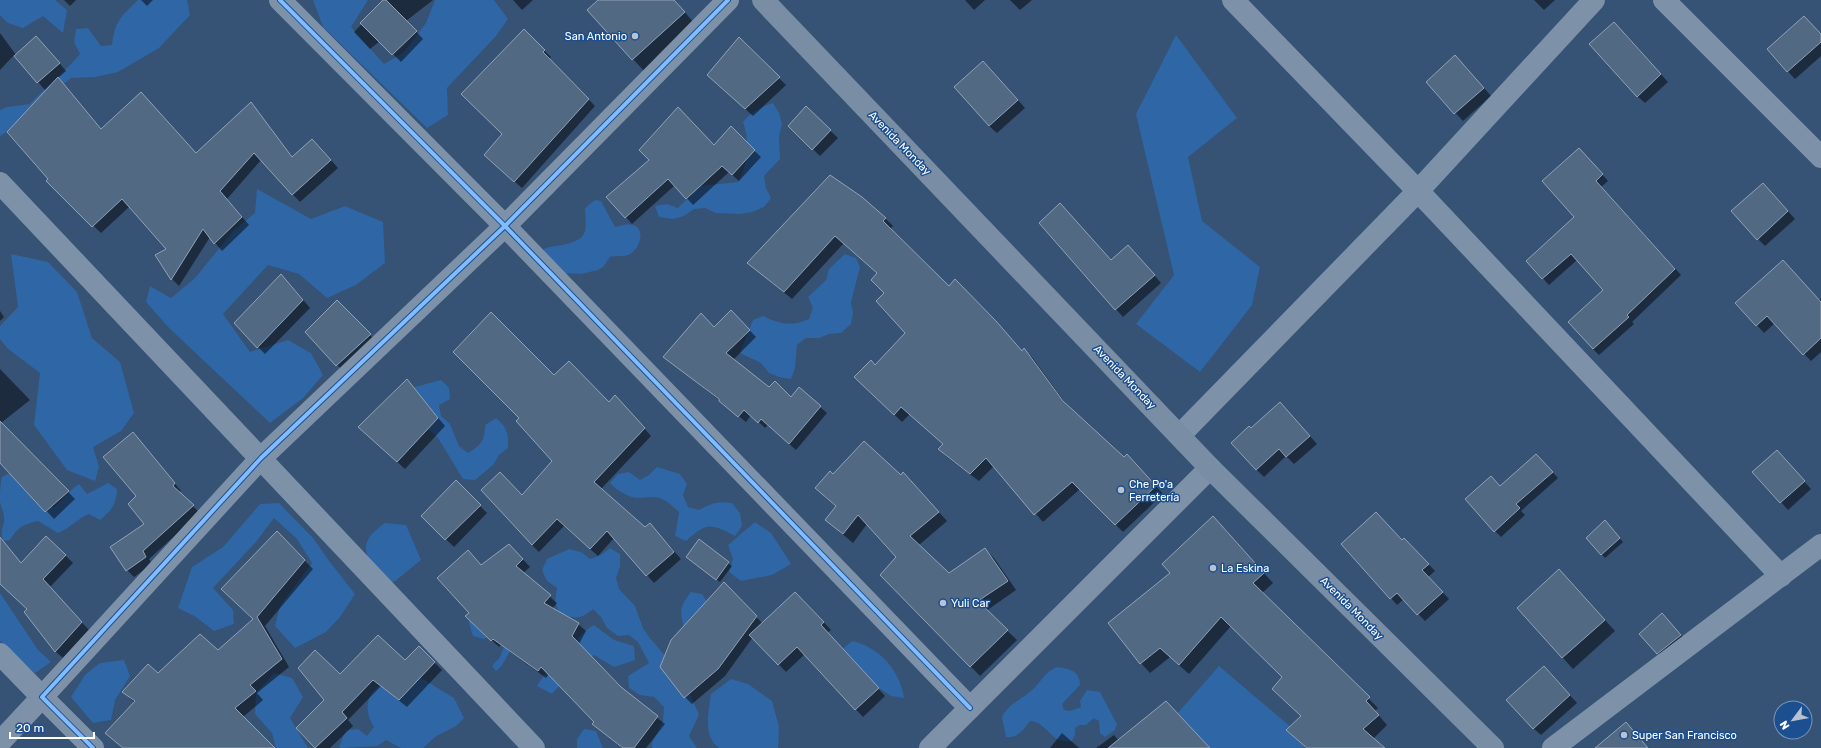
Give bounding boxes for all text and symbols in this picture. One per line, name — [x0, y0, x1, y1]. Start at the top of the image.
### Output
place label: San Antonio — [565, 30, 627, 43]
marker: San Antonio — [630, 31, 640, 41]
street label: Avenida Monday — [866, 109, 933, 178]
street label: Avenida Monday — [1091, 343, 1158, 412]
place label: Che Po'a Ferretería — [1129, 478, 1179, 504]
marker: Che Po'a Ferretería — [1116, 485, 1126, 495]
place label: La Eskina — [1221, 562, 1269, 575]
marker: La Eskina — [1208, 563, 1218, 573]
street label: Avenida Monday — [1317, 574, 1386, 643]
place label: Yuli Car — [951, 597, 990, 610]
marker: Yuli Car — [938, 598, 948, 608]
north arrow — [1773, 700, 1813, 740]
scale bar — [10, 714, 94, 740]
text: N — [1777, 718, 1793, 732]
text: 20 m — [16, 721, 44, 735]
place label: Super San Francisco — [1632, 729, 1737, 742]
marker: Super San Francisco — [1619, 730, 1629, 740]

